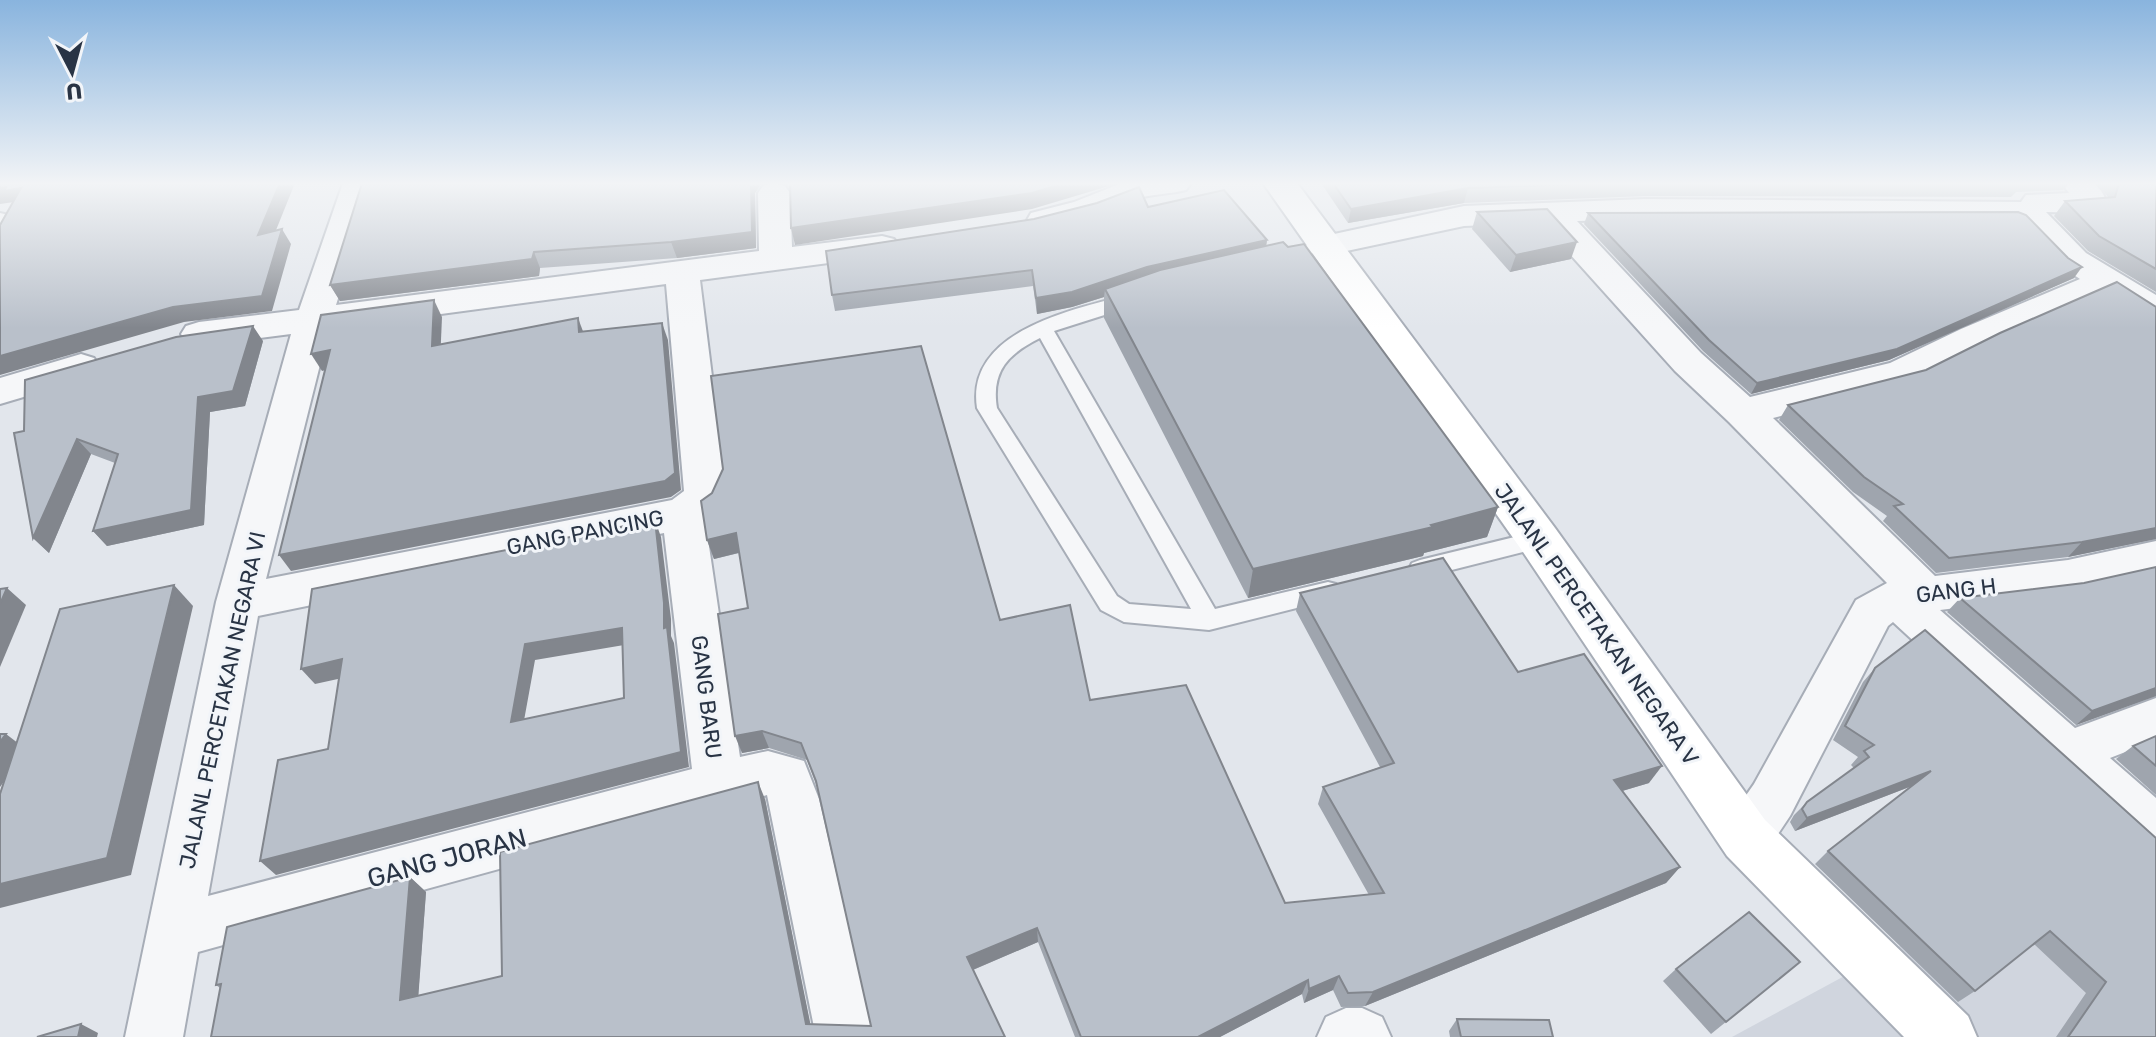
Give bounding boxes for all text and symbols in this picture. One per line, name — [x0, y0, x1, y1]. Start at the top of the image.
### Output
north arrow — [32, 32, 112, 112]
text: U — [65, 77, 83, 106]
street label: JALANL PERCETAKAN NEGARA V — [1489, 478, 1705, 770]
street label: GANG PANCING — [504, 504, 666, 561]
street label: JALANL PERCETAKAN NEGARA VI — [174, 529, 271, 871]
street label: GANG H — [1914, 572, 1998, 609]
street label: GANG BARU — [686, 634, 727, 760]
street label: GANG JORAN — [364, 822, 530, 895]

